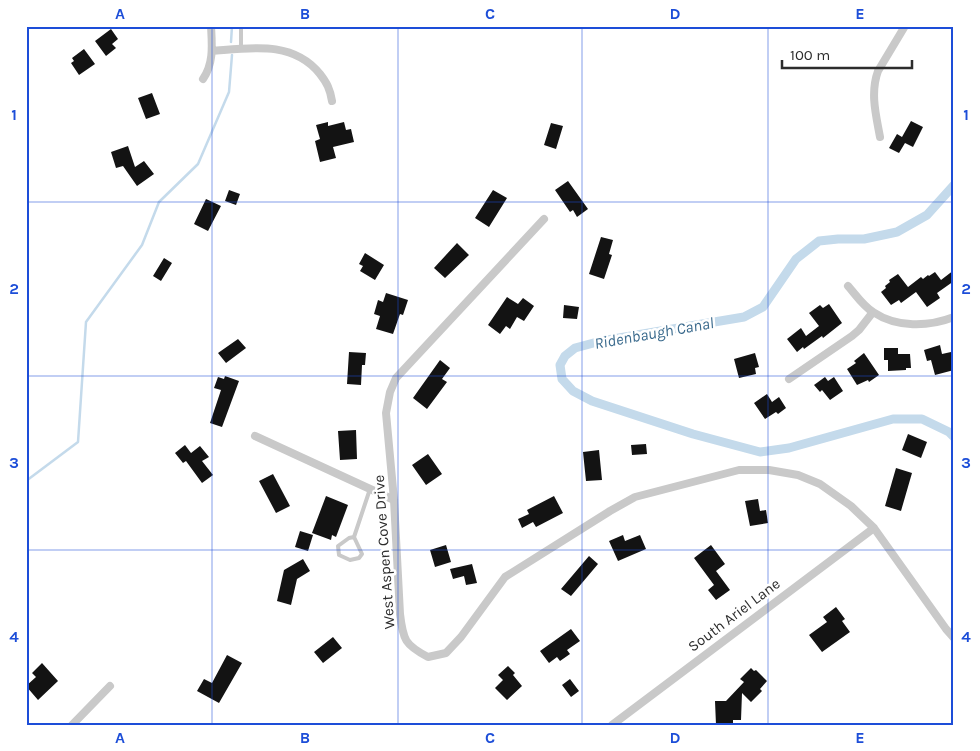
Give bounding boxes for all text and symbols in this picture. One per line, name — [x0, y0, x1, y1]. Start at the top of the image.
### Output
text: A — [115, 4, 125, 23]
text: B — [300, 4, 310, 23]
text: C — [485, 4, 495, 23]
text: D — [670, 4, 681, 23]
text: E — [855, 4, 865, 23]
scale bar — [782, 38, 912, 70]
text: 100 m — [790, 46, 830, 64]
text: 1 — [11, 105, 17, 124]
text: 1 — [963, 105, 969, 124]
text: 2 — [9, 279, 19, 298]
text: 2 — [961, 279, 971, 298]
water label: Ridenbaugh Canal — [593, 313, 715, 353]
text: 3 — [9, 453, 19, 472]
text: 3 — [961, 453, 971, 472]
street label: West Aspen Cove Drive — [370, 474, 398, 630]
street label: South Ariel Lane — [684, 575, 784, 655]
text: 4 — [9, 627, 19, 646]
text: 4 — [961, 627, 971, 646]
text: A — [115, 728, 125, 747]
text: B — [300, 728, 310, 747]
text: C — [485, 728, 495, 747]
text: D — [670, 728, 681, 747]
text: E — [855, 728, 865, 747]

